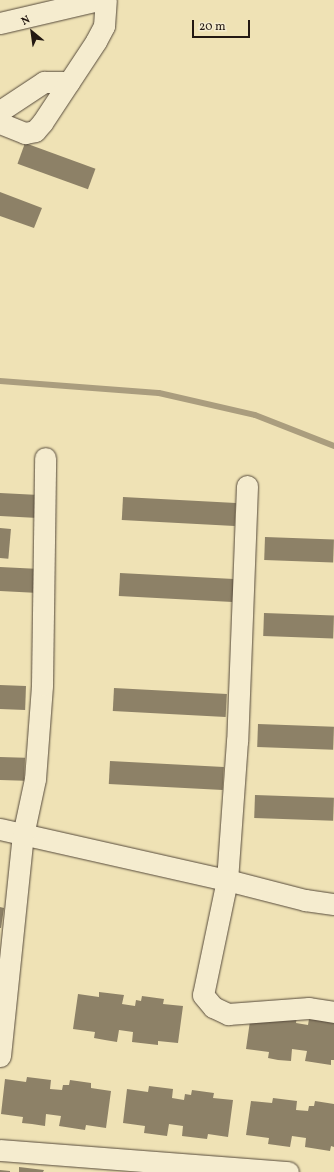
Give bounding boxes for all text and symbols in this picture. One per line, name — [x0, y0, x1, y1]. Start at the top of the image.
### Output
north arrow — [12, 12, 52, 52]
scale bar — [194, 12, 252, 38]
text: N — [19, 13, 33, 30]
text: 20 m — [199, 19, 226, 35]

